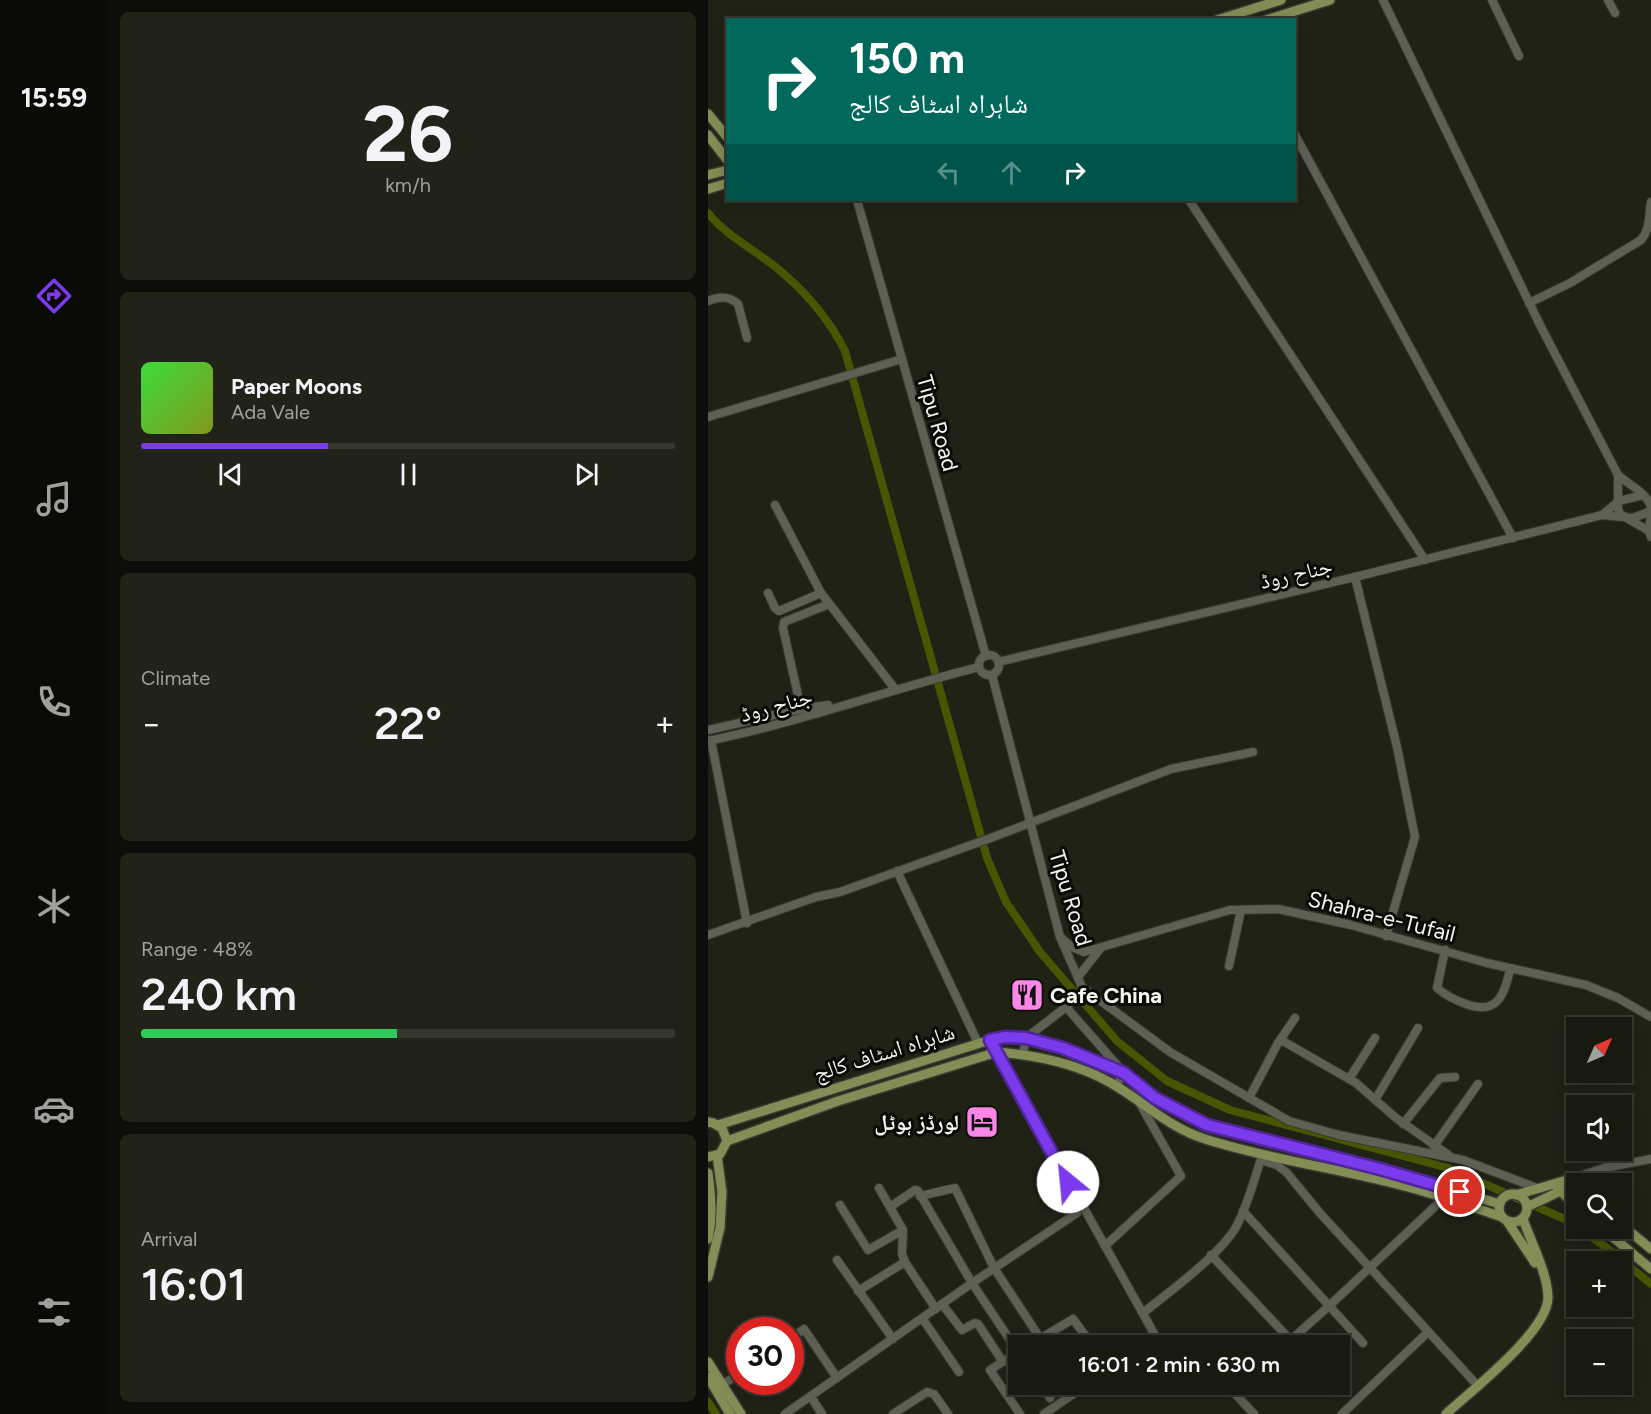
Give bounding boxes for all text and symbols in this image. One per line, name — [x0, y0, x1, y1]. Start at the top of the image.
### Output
text: 150 m — [849, 33, 965, 84]
icon: right — [750, 42, 828, 120]
text: 15:59 — [21, 81, 87, 114]
text: 26 — [363, 87, 453, 181]
text: شاہراہ اسٹاف کالج — [849, 87, 1028, 120]
icon: left — [932, 156, 965, 189]
icon: ahead — [995, 156, 1028, 189]
icon: right — [1058, 156, 1091, 189]
text: km/h — [385, 173, 431, 197]
icon: directions — [33, 275, 75, 317]
street label: Tipu Road — [911, 372, 964, 474]
text: Paper Moons — [231, 373, 362, 400]
text: Ada Vale — [231, 400, 310, 424]
icon: previous — [214, 458, 247, 491]
icon: pause — [392, 458, 425, 491]
icon: next — [570, 458, 603, 491]
icon: music — [33, 478, 75, 520]
street label: جناح روڈ — [1257, 552, 1335, 595]
text: Climate — [141, 666, 210, 690]
icon: phone — [33, 681, 75, 723]
street label: جناح روڈ — [737, 683, 815, 728]
text: 22° — [374, 696, 442, 750]
text: − — [141, 704, 162, 743]
text: + — [654, 704, 675, 743]
street label: Tipu Road — [1043, 847, 1098, 949]
icon: climate — [33, 885, 75, 927]
street label: Shahra-e-Tufail — [1305, 885, 1458, 948]
text: Range · 48% — [141, 937, 253, 961]
text: 240 km — [141, 967, 297, 1021]
restaurant icon: Cafe China — [1009, 977, 1045, 1013]
place label: Cafe China — [1050, 982, 1162, 1009]
north arrow — [1566, 1017, 1632, 1083]
map controls — [1566, 1017, 1632, 1395]
street label: شاہراہ اسٹاف کالج — [810, 1018, 958, 1087]
icon: car — [33, 1088, 75, 1130]
button: sound — [1566, 1095, 1632, 1161]
hotel icon: لورڈز ہوٹل — [964, 1104, 1000, 1140]
place label: لورڈز ہوٹل — [874, 1109, 959, 1136]
position arrow — [1036, 1150, 1100, 1214]
pin — [1434, 1166, 1485, 1217]
button: search — [1566, 1173, 1632, 1239]
icon: arrive — [1443, 1175, 1476, 1208]
text: Arrival — [141, 1227, 197, 1251]
button: + — [1566, 1251, 1632, 1317]
text: 16:01 — [141, 1257, 246, 1311]
icon: filters — [33, 1291, 75, 1333]
speed limit sign: 30 — [726, 1317, 804, 1395]
button: − — [1566, 1329, 1632, 1395]
text: 16:01 · 2 min · 630 m — [1078, 1351, 1280, 1378]

